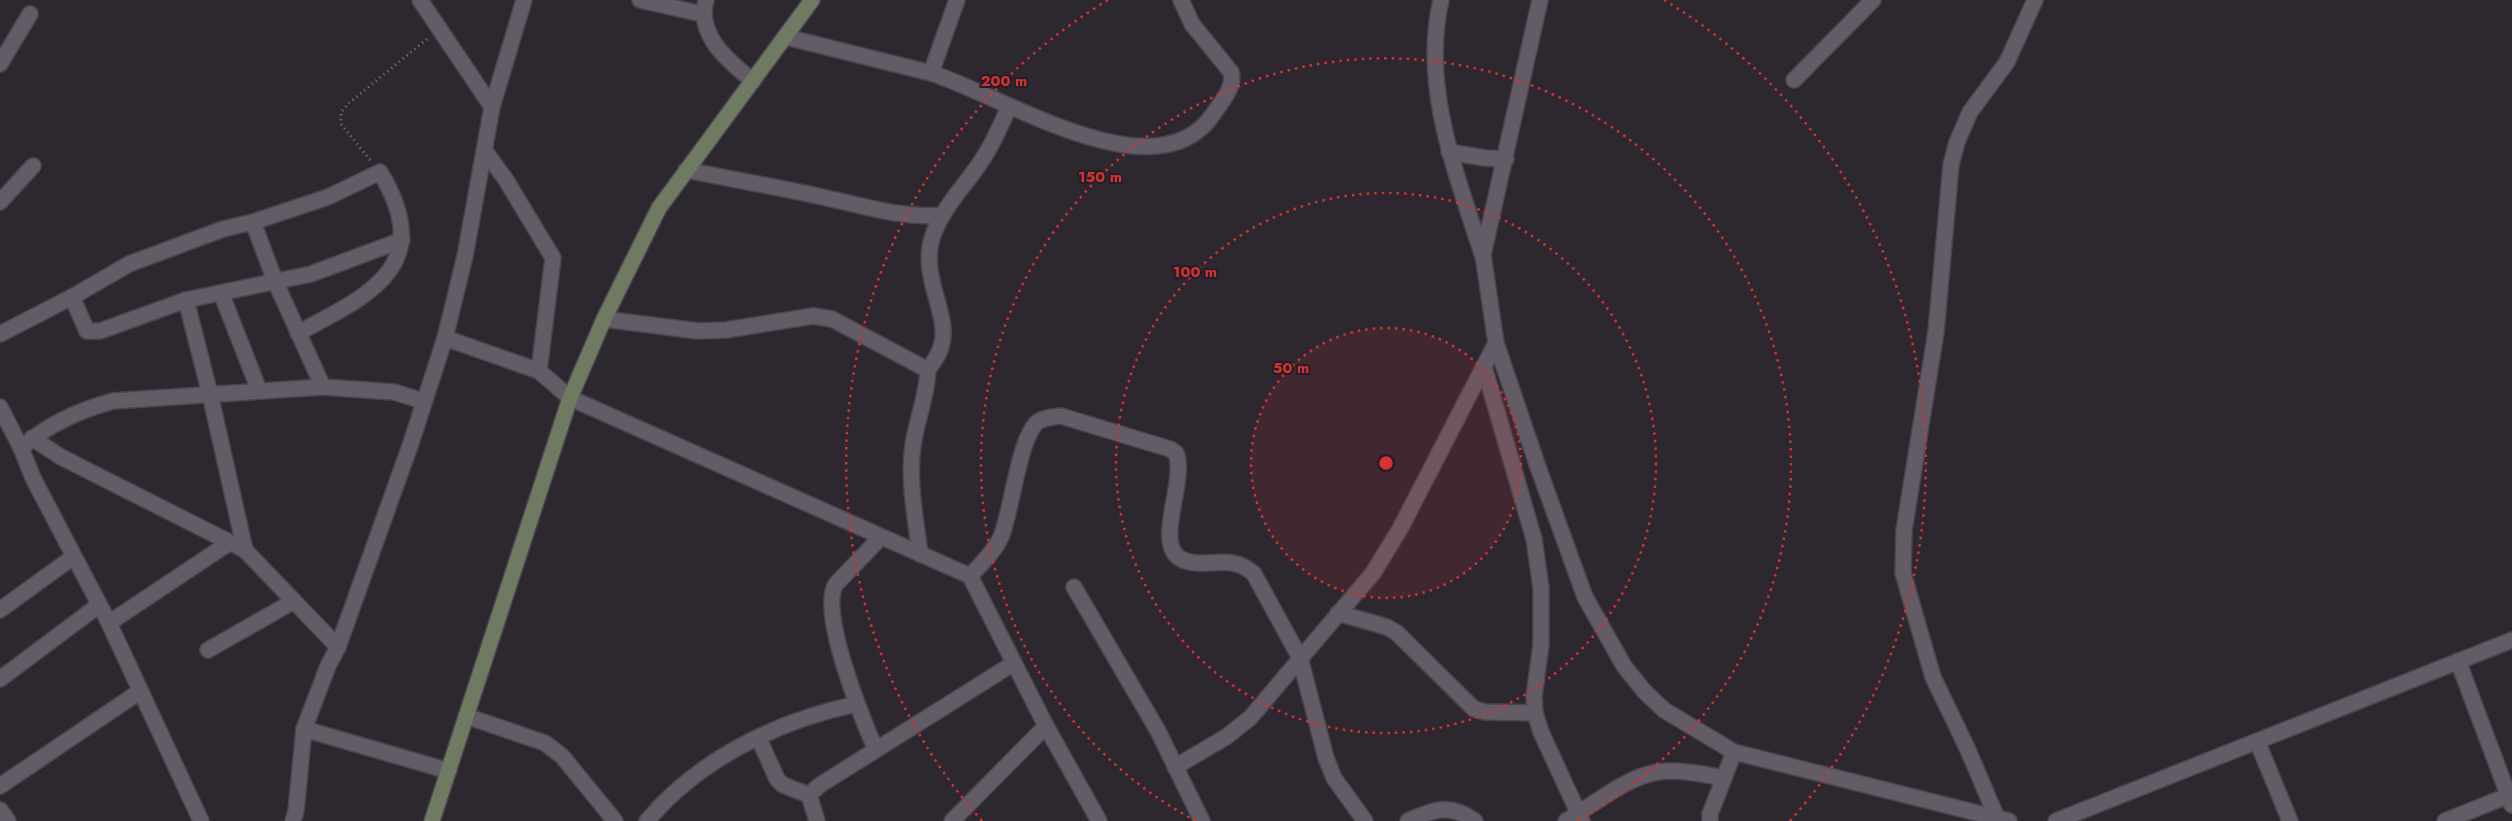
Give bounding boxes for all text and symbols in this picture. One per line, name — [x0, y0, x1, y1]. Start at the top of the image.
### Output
text: 200 m — [981, 70, 1027, 92]
text: 150 m — [1078, 166, 1122, 188]
text: 100 m — [1173, 261, 1217, 283]
text: 50 m — [1273, 357, 1309, 379]
centre of rings — [1377, 454, 1395, 472]

